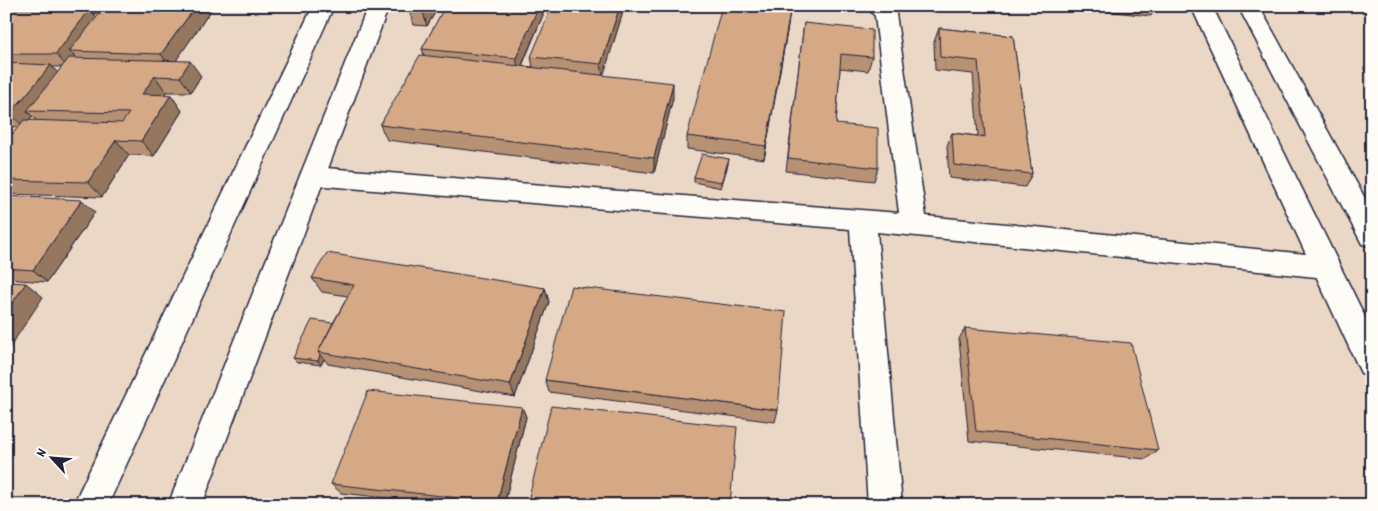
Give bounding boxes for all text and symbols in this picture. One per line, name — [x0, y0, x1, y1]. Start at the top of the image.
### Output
north arrow — [28, 434, 78, 484]
text: N — [32, 446, 53, 461]

